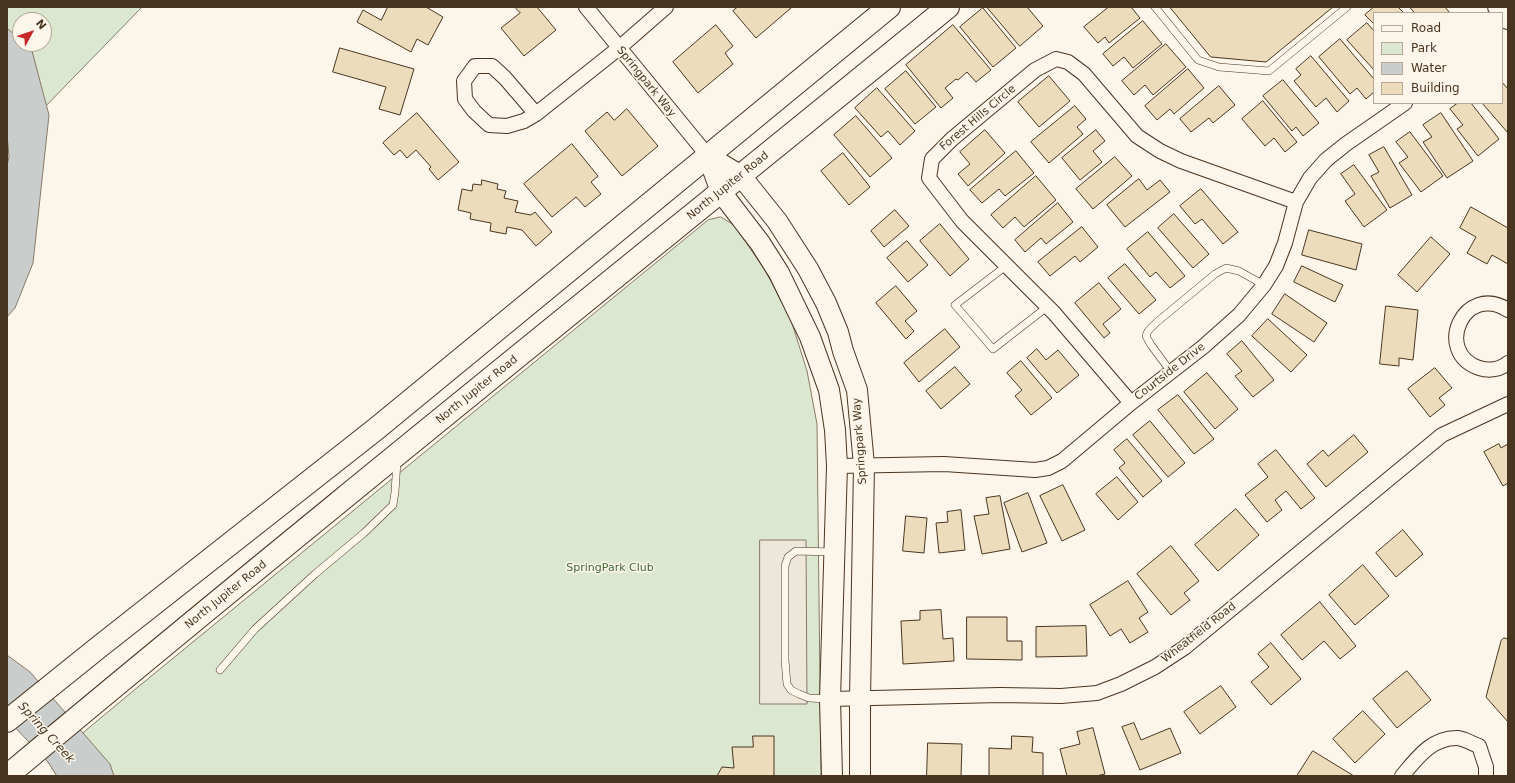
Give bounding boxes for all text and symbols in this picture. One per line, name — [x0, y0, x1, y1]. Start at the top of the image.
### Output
north arrow — [12, 12, 52, 52]
legend — [1373, 12, 1503, 104]
text: N — [33, 17, 49, 32]
text: Road — [1411, 21, 1441, 35]
text: Park — [1411, 41, 1437, 55]
street label: Springpark Way — [613, 44, 679, 120]
text: Water — [1411, 61, 1446, 75]
text: Building — [1411, 81, 1460, 95]
street label: Forest Hills Circle — [937, 82, 1019, 154]
street label: North Jupiter Road — [685, 149, 771, 223]
street label: Courtside Drive — [1132, 340, 1208, 404]
street label: North Jupiter Road — [434, 353, 520, 427]
street label: Springpark Way — [850, 397, 870, 485]
street label: North Jupiter Road — [183, 558, 269, 632]
park label: SpringPark Club — [566, 561, 654, 575]
street label: Wheatfield Road — [1159, 600, 1239, 666]
water label: Spring Creek — [15, 699, 77, 767]

